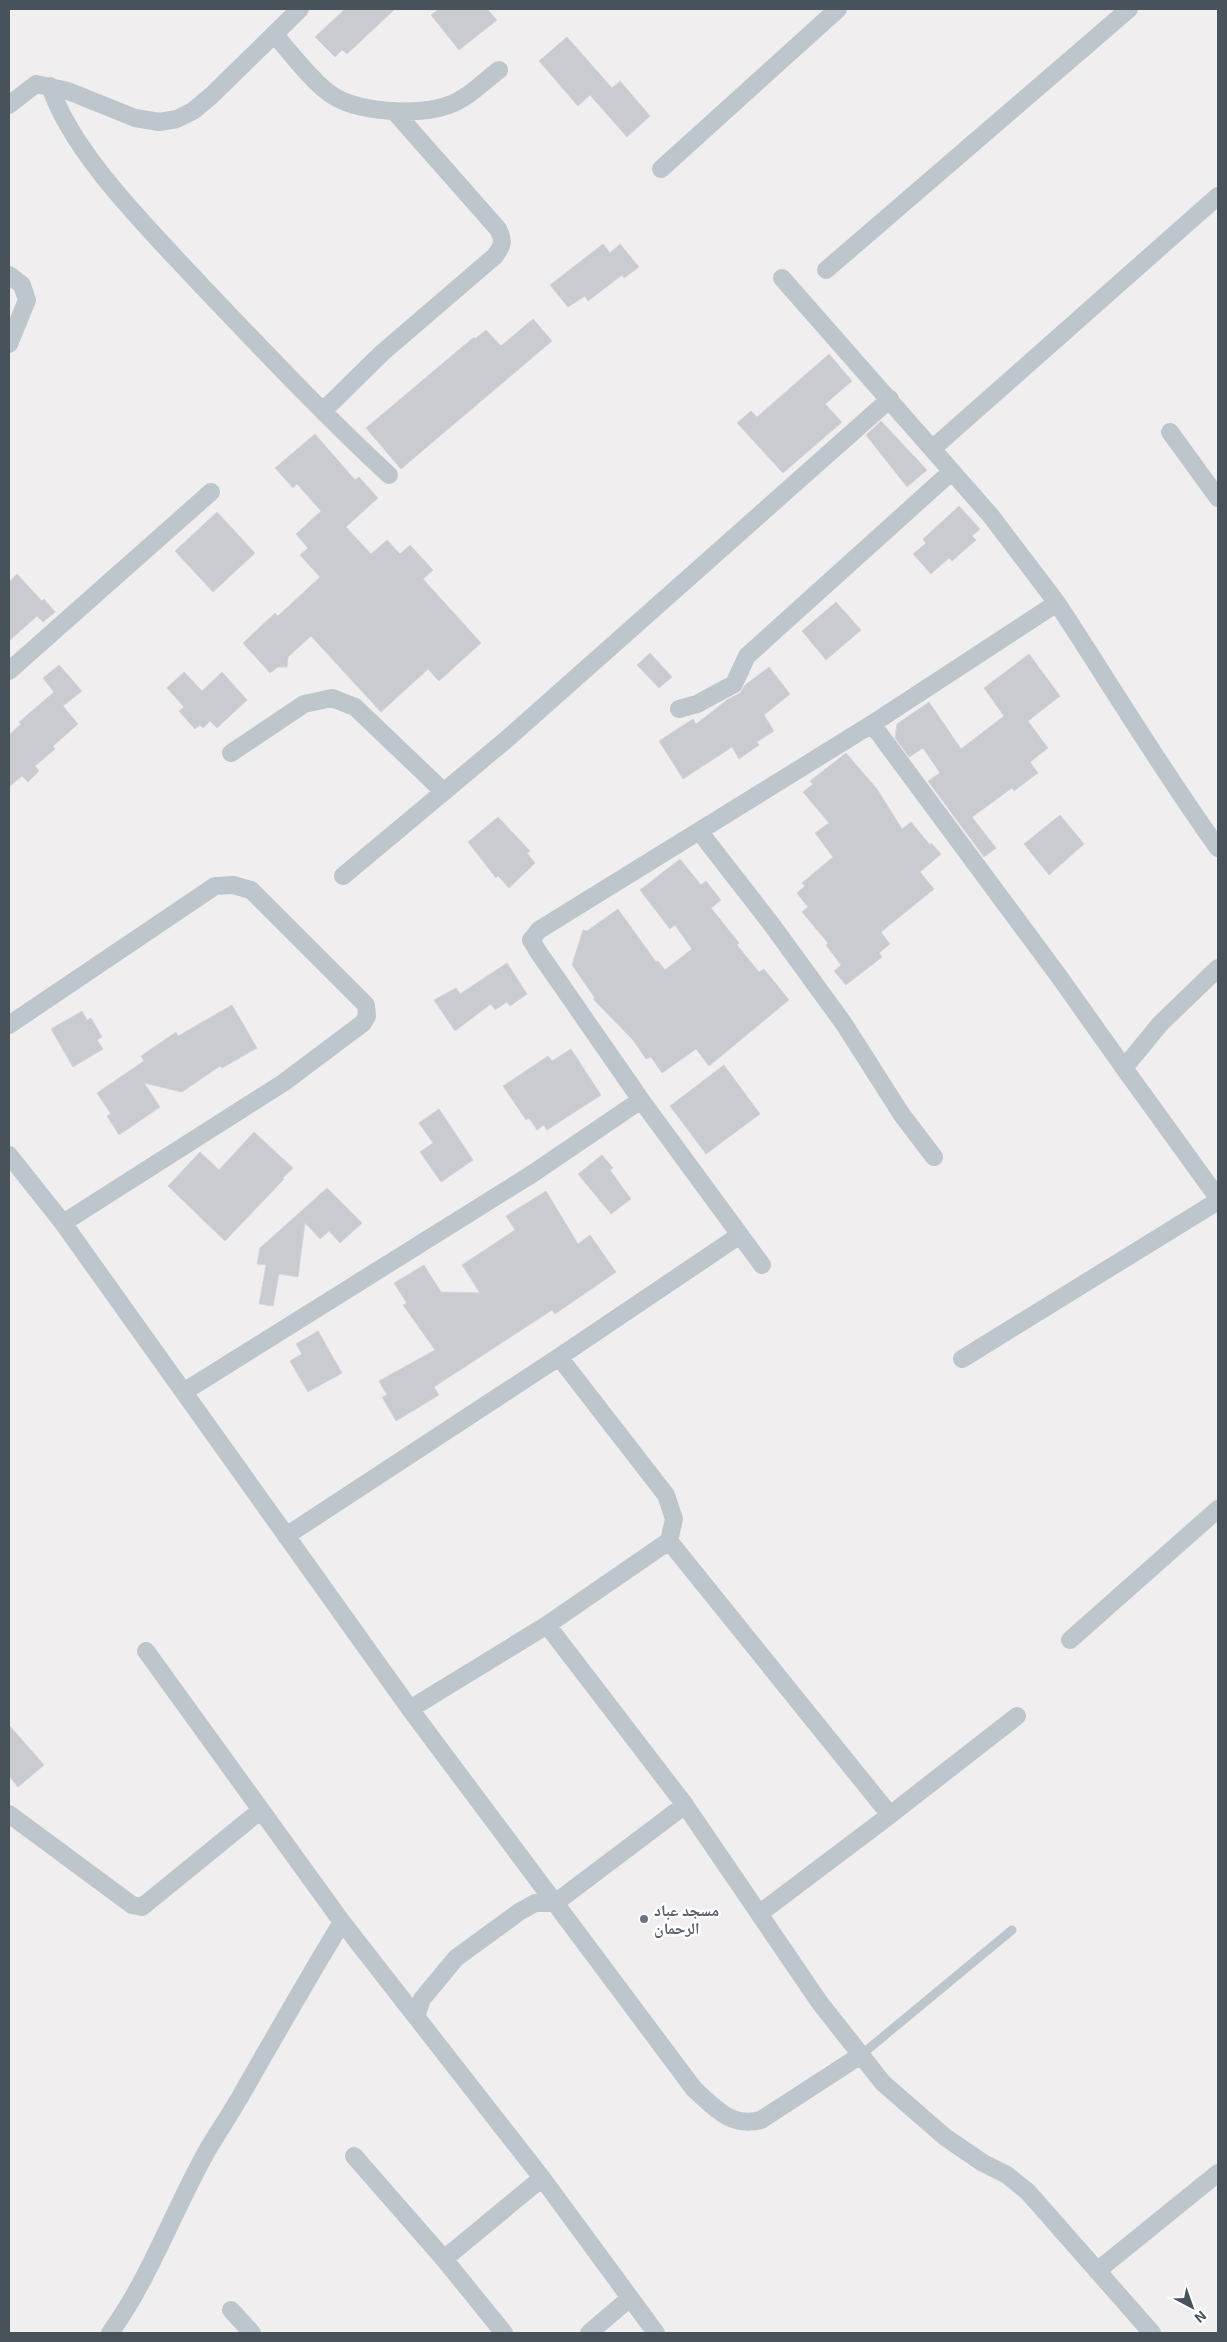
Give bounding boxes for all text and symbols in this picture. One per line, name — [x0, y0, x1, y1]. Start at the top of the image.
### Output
place label: مسجد عباد الرحمان — [654, 1900, 719, 1938]
marker: مسجد عباد الرحمان — [638, 1913, 650, 1925]
north arrow — [1167, 2282, 1217, 2332]
text: N — [1191, 2307, 1210, 2327]

